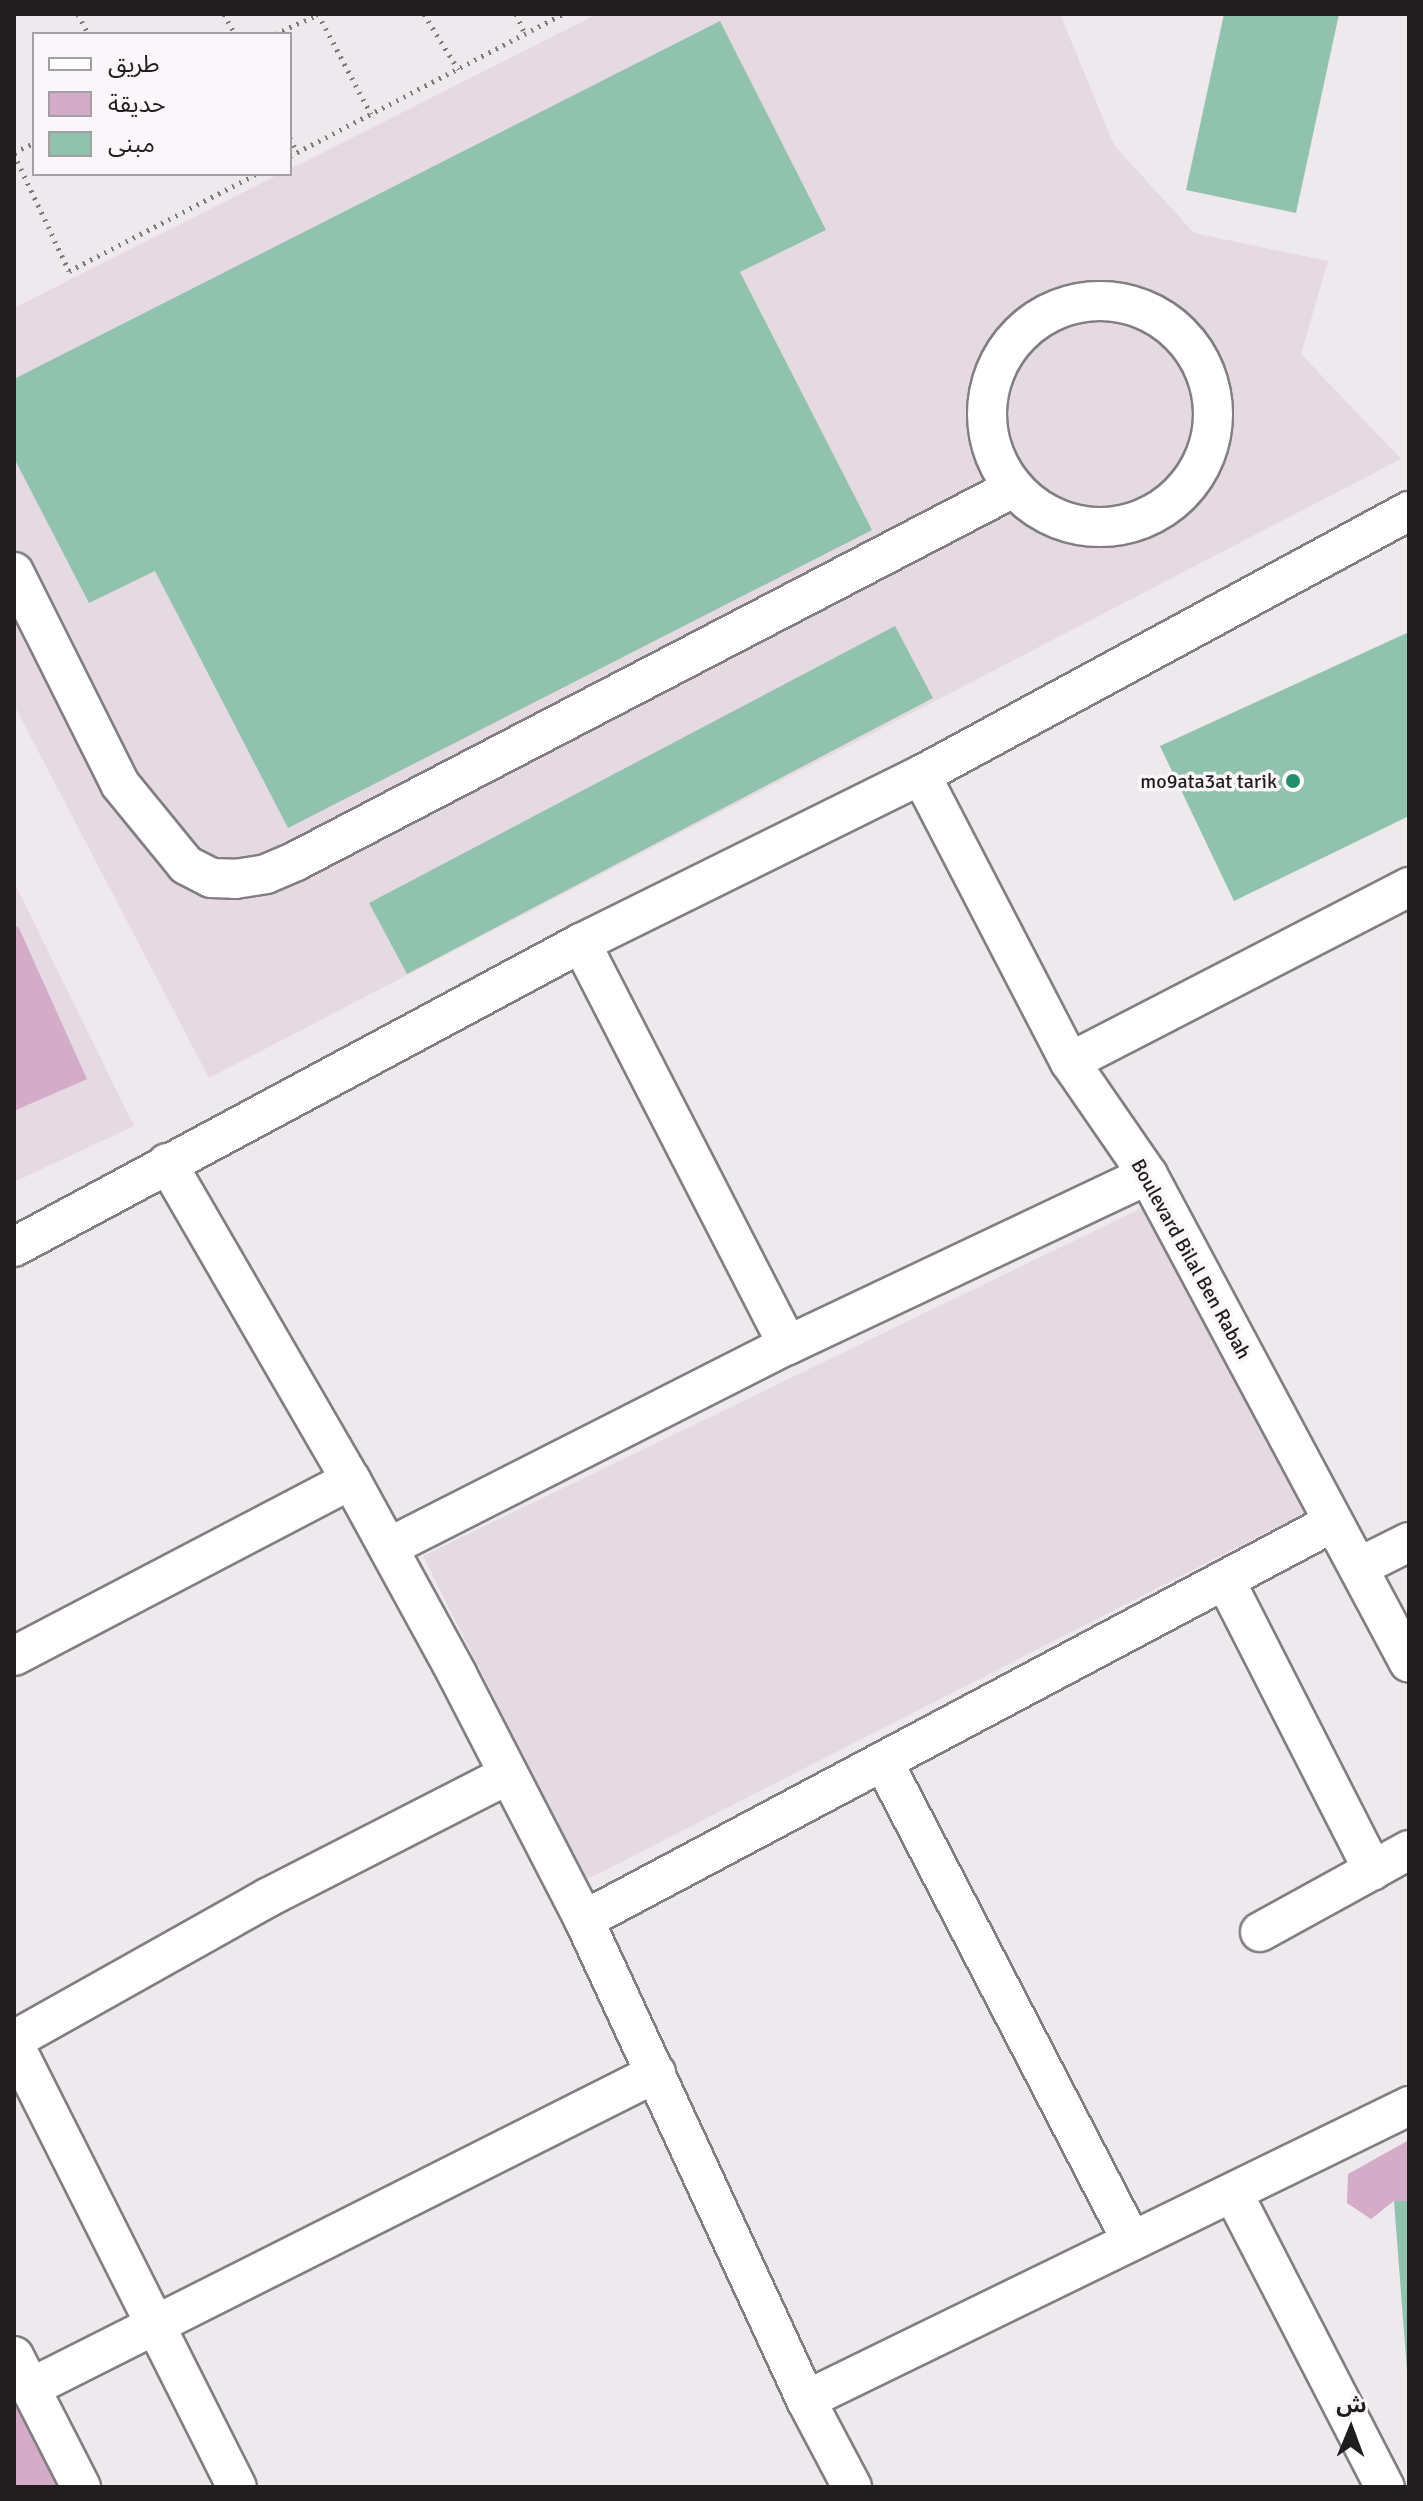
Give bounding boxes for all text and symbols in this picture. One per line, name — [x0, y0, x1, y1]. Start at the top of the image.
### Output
legend — [32, 32, 292, 176]
text: طريق — [108, 49, 160, 79]
text: حديقة — [108, 89, 166, 119]
text: مبنى — [108, 129, 155, 159]
place label: mo9ata3at tarik — [1140, 769, 1277, 793]
marker: mo9ata3at tarik — [1284, 772, 1302, 790]
street label: Boulevard Bilal Ben Rabah — [1126, 1155, 1256, 1363]
north arrow — [1311, 2389, 1391, 2469]
text: ش — [1336, 2391, 1367, 2418]

